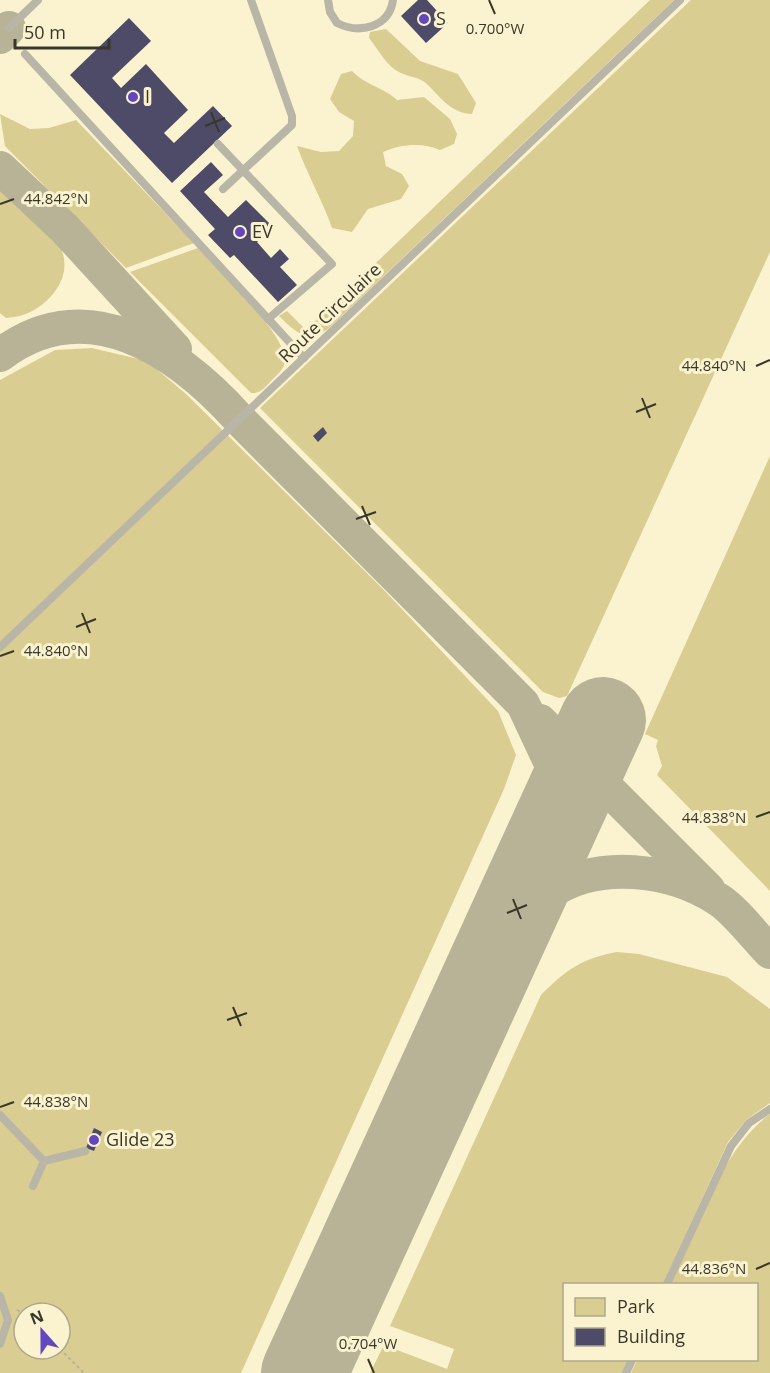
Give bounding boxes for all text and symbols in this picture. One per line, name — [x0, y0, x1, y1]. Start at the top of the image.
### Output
place label: S — [436, 6, 446, 30]
scale bar — [15, 12, 110, 50]
marker: S — [417, 12, 431, 26]
text: 0.700°W — [466, 18, 524, 38]
text: 50 m — [24, 20, 66, 44]
place label: I — [145, 84, 150, 108]
marker: I — [126, 90, 140, 104]
text: 44.842°N — [24, 188, 88, 208]
place label: EV — [252, 219, 273, 243]
marker: EV — [233, 225, 247, 239]
street label: Route Circulaire — [273, 257, 386, 367]
text: 44.840°N — [682, 355, 746, 375]
text: 44.840°N — [24, 640, 88, 660]
text: 44.838°N — [682, 807, 746, 827]
text: 44.838°N — [24, 1091, 88, 1111]
place label: Glide 23 — [106, 1127, 175, 1151]
marker: Glide 23 — [87, 1133, 101, 1147]
text: 44.836°N — [682, 1258, 746, 1278]
legend — [563, 1283, 758, 1361]
text: Park — [617, 1294, 655, 1318]
north arrow — [12, 1301, 72, 1361]
text: N — [27, 1304, 47, 1330]
text: Building — [617, 1324, 685, 1348]
text: 0.704°W — [339, 1333, 397, 1353]

